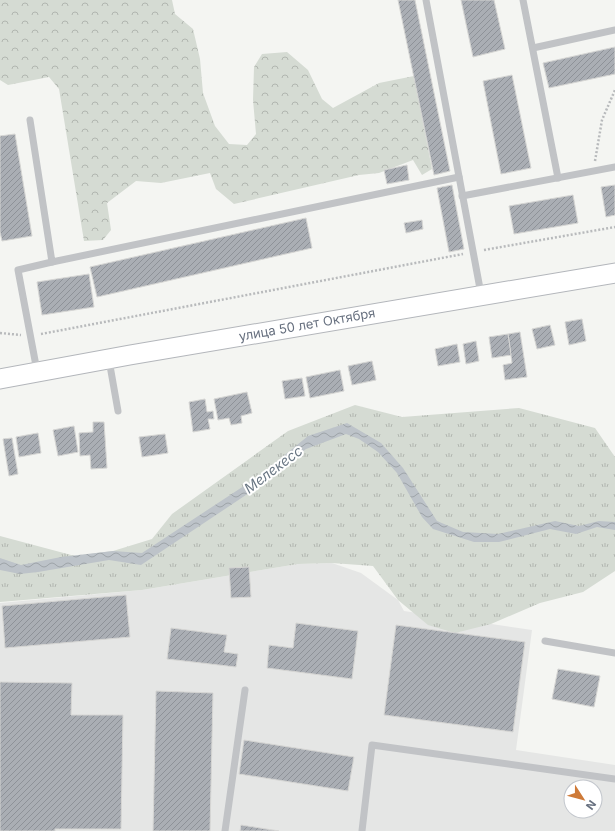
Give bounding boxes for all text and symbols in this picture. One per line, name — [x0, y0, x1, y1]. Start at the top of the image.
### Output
street label: улица 50 лет Октября — [238, 304, 376, 344]
water label: Мелекесс — [241, 442, 305, 496]
north arrow — [563, 779, 603, 819]
text: N — [583, 797, 599, 812]

